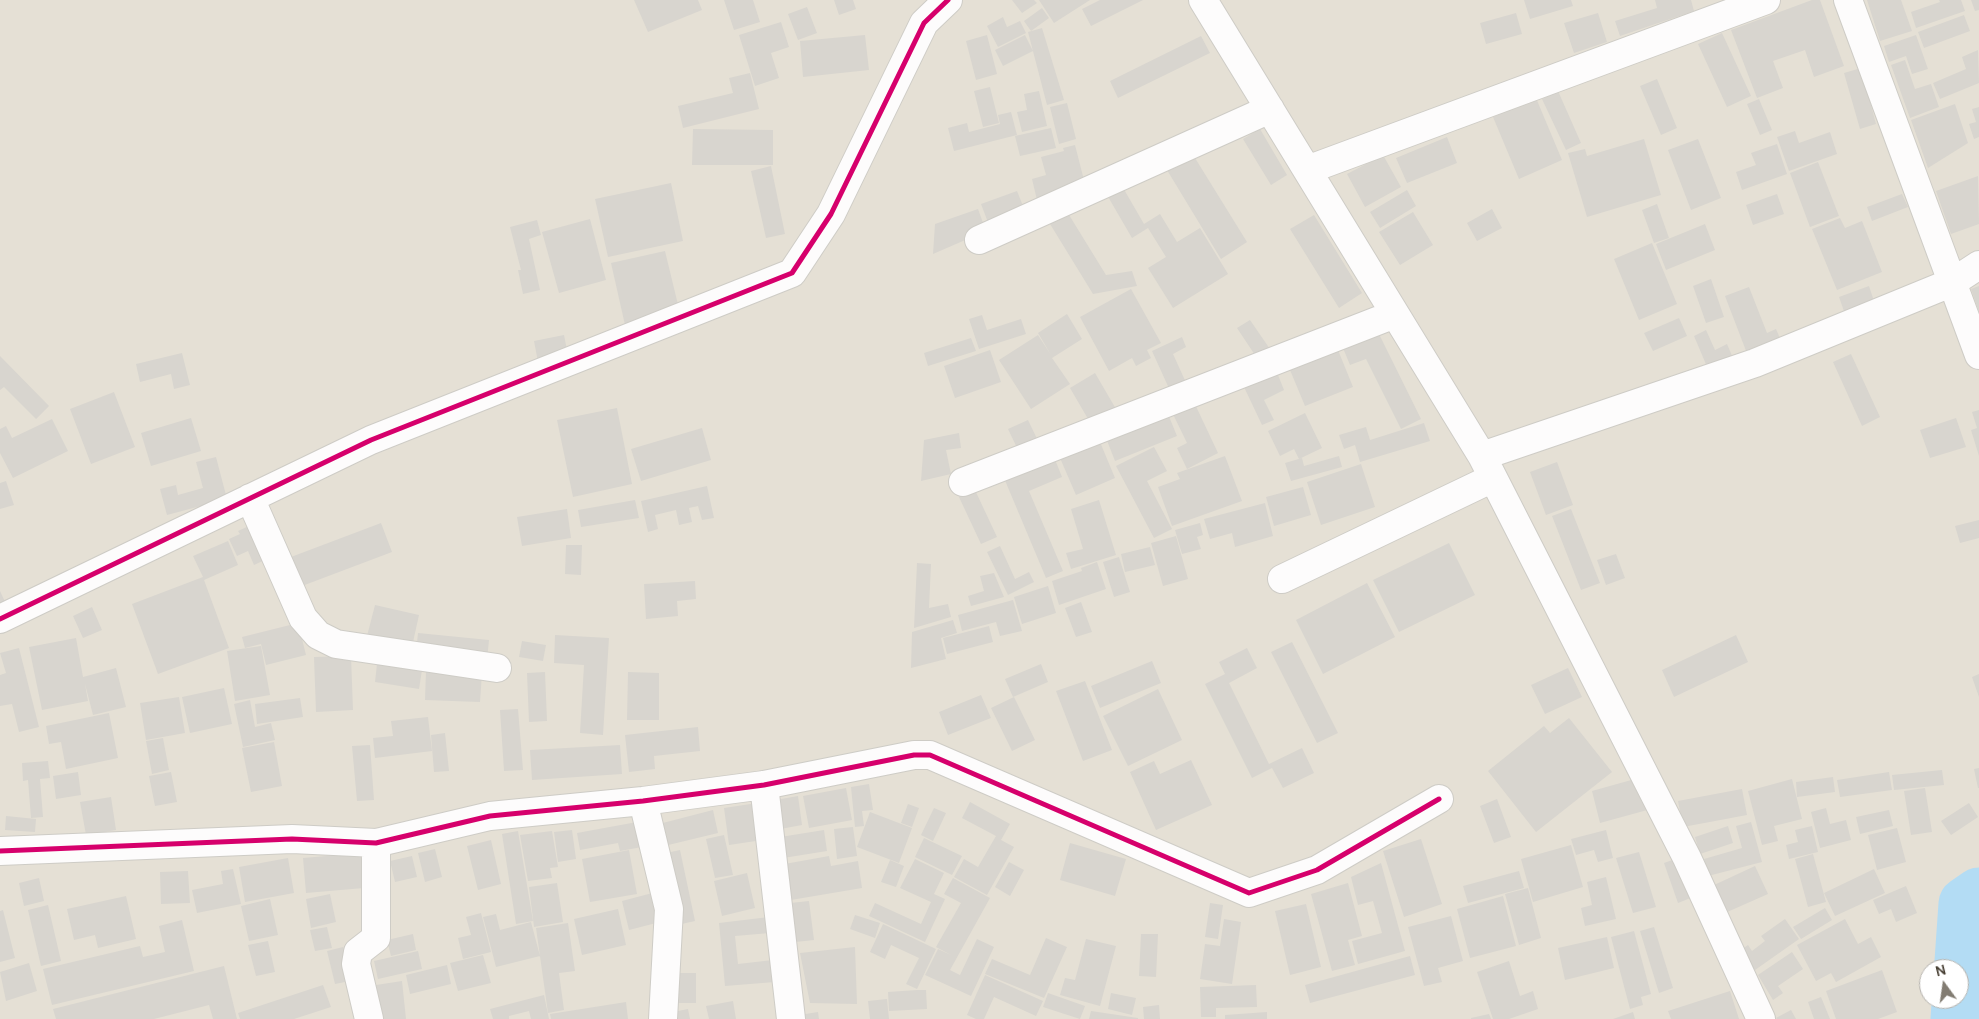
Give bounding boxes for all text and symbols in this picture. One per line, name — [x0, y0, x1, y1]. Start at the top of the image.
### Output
north arrow — [1919, 959, 1969, 1009]
text: N — [1933, 959, 1948, 980]

